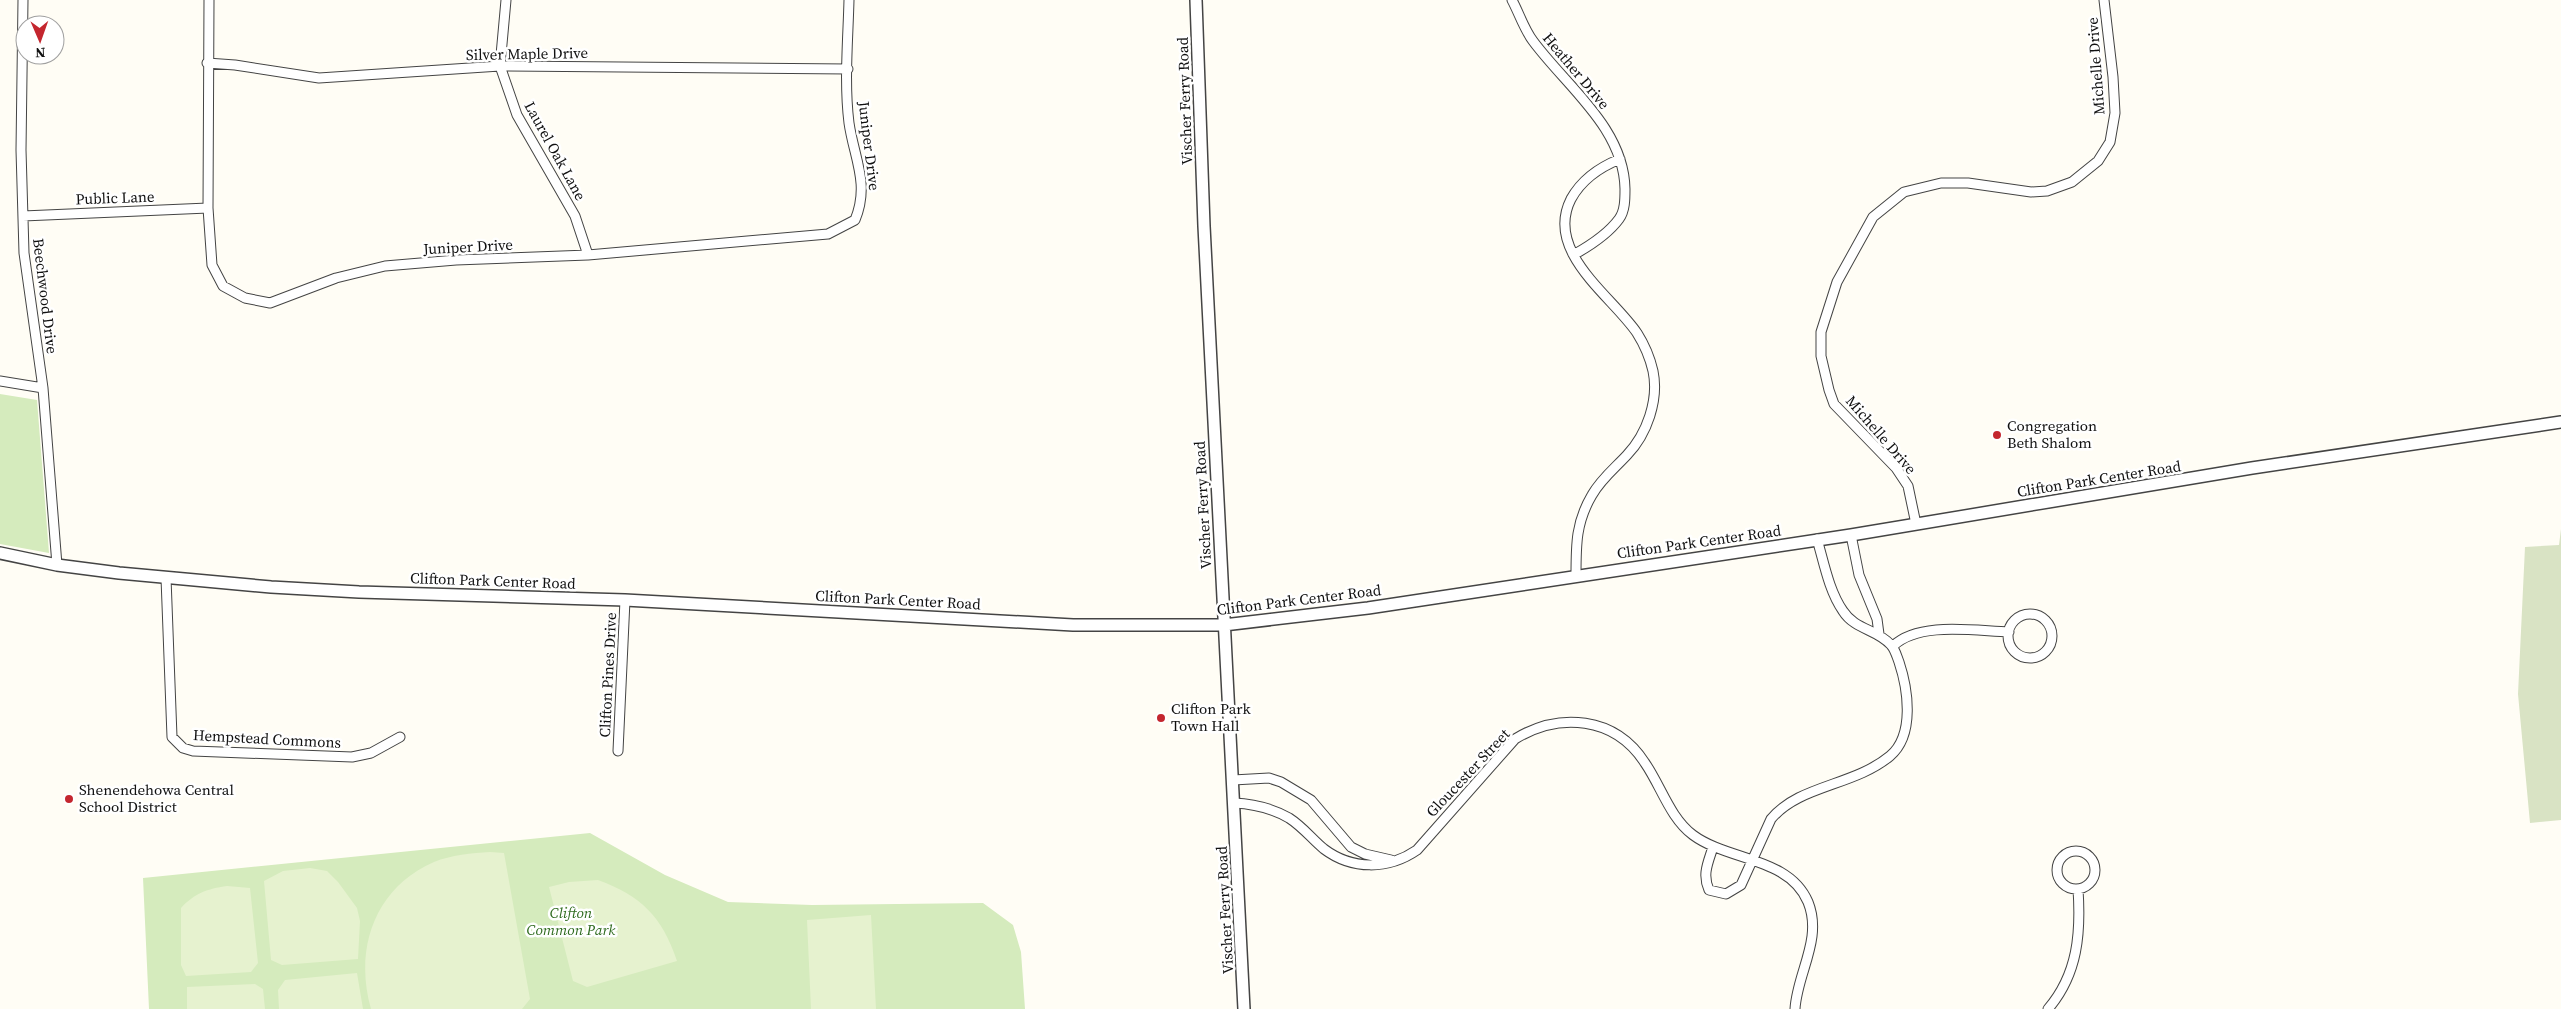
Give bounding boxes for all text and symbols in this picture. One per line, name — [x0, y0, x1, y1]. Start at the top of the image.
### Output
north arrow — [15, 15, 65, 65]
street label: Michelle Drive — [2082, 16, 2109, 116]
street label: Heather Drive — [1538, 28, 1615, 114]
street label: Vischer Ferry Road — [1172, 36, 1197, 165]
street label: Silver Maple Drive — [466, 42, 589, 65]
text: N — [35, 43, 46, 63]
street label: Laurel Oak Lane — [520, 97, 591, 204]
street label: Juniper Drive — [853, 99, 885, 192]
street label: Public Lane — [75, 186, 155, 209]
street label: Juniper Drive — [422, 234, 514, 259]
street label: Beechwood Drive — [28, 237, 63, 355]
street label: Michelle Drive — [1841, 391, 1922, 479]
place label: Congregation Beth Shalom — [2007, 415, 2097, 453]
marker: Congregation Beth Shalom — [1991, 429, 2003, 441]
street label: Vischer Ferry Road — [1189, 440, 1216, 570]
street label: Clifton Park Center Road — [2015, 455, 2183, 502]
street label: Clifton Park Center Road — [1615, 520, 1783, 563]
street label: Clifton Park Center Road — [410, 567, 577, 594]
street label: Clifton Park Center Road — [1215, 579, 1383, 620]
street label: Clifton Park Center Road — [815, 585, 982, 614]
street label: Clifton Pines Drive — [594, 612, 621, 738]
place label: Clifton Park Town Hall — [1171, 698, 1251, 736]
marker: Clifton Park Town Hall — [1155, 712, 1167, 724]
street label: Hempstead Commons — [192, 724, 342, 753]
street label: Gloucester Street — [1421, 724, 1514, 822]
place label: Shenendehowa Central School District — [79, 779, 234, 817]
marker: Shenendehowa Central School District — [63, 793, 75, 805]
street label: Vischer Ferry Road — [1211, 845, 1238, 975]
park label: Clifton Common Park — [527, 902, 616, 940]

